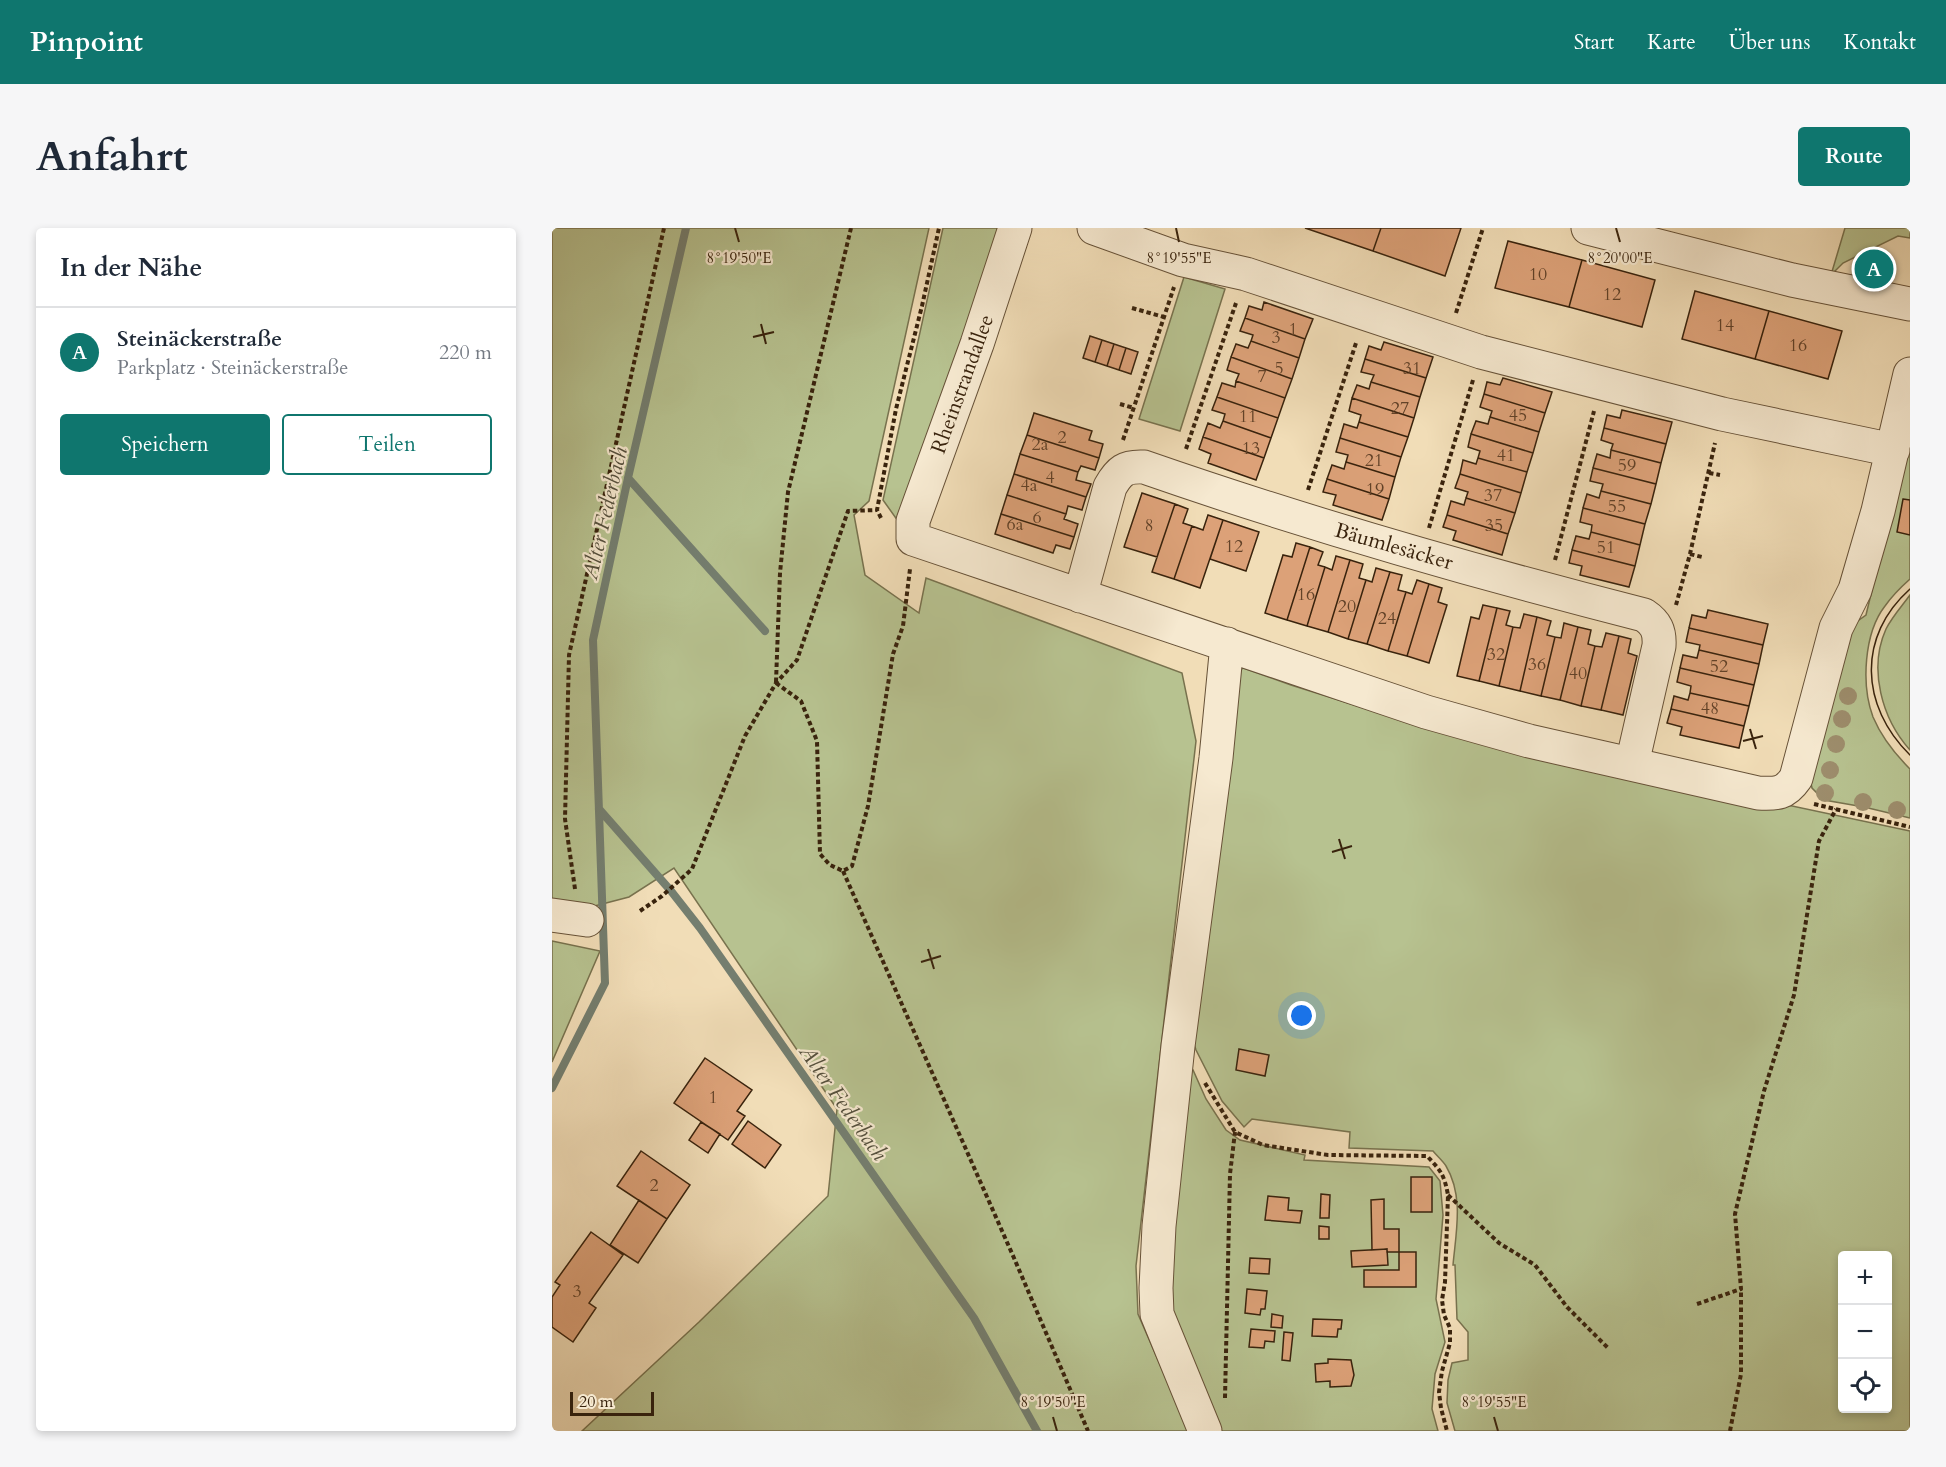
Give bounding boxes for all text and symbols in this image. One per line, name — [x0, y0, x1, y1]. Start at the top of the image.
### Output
text: Pinpoint — [30, 23, 143, 61]
text: Start — [1574, 28, 1614, 57]
text: Karte — [1647, 28, 1696, 57]
text: Über uns — [1729, 28, 1811, 57]
text: Kontakt — [1844, 28, 1916, 57]
button: Route — [1798, 127, 1910, 186]
text: Anfahrt — [36, 128, 188, 185]
pin: A — [1854, 246, 1894, 291]
text: 8°19'50"E — [707, 248, 771, 268]
text: 8°19'55"E — [1147, 248, 1211, 268]
text: 8°20'00"E — [1588, 248, 1652, 268]
text: In der Nähe — [60, 250, 202, 285]
house number: 10 — [1529, 262, 1547, 287]
house number: 12 — [1603, 282, 1621, 307]
street label: Rheinstrandallee — [924, 311, 1001, 458]
house number: 14 — [1716, 313, 1734, 338]
house number: 1 — [1288, 317, 1298, 342]
text: Steinäckerstraße — [117, 324, 282, 354]
house number: 3 — [1271, 325, 1281, 350]
house number: 16 — [1789, 333, 1807, 358]
text: A — [72, 339, 87, 366]
text: 220 m — [439, 339, 492, 366]
text: Parkplatz · Steinäckerstraße — [117, 354, 348, 381]
house number: 5 — [1274, 356, 1284, 381]
house number: 31 — [1403, 356, 1421, 381]
house number: 7 — [1257, 364, 1267, 389]
house number: 27 — [1391, 396, 1409, 421]
house number: 45 — [1509, 403, 1527, 428]
house number: 11 — [1239, 404, 1257, 429]
button: Speichern — [60, 414, 270, 475]
button: Teilen — [282, 414, 492, 475]
house number: 2 — [1057, 425, 1067, 450]
house number: 2a — [1032, 432, 1049, 457]
house number: 13 — [1242, 436, 1260, 461]
water label: Alter Federbach — [575, 443, 635, 584]
house number: 41 — [1497, 443, 1515, 468]
house number: 21 — [1365, 448, 1383, 473]
house number: 59 — [1618, 453, 1636, 478]
house number: 4 — [1045, 465, 1055, 490]
house number: 4a — [1021, 473, 1038, 498]
house number: 19 — [1366, 477, 1384, 502]
house number: 37 — [1484, 483, 1502, 508]
house number: 55 — [1608, 494, 1626, 519]
house number: 6 — [1032, 505, 1042, 530]
house number: 6a — [1007, 512, 1024, 537]
house number: 8 — [1144, 513, 1154, 538]
house number: 35 — [1485, 513, 1503, 538]
street label: Bäumlesäcker — [1331, 516, 1457, 577]
house number: 12 — [1225, 534, 1243, 559]
house number: 51 — [1597, 535, 1615, 560]
house number: 16 — [1297, 582, 1315, 607]
house number: 20 — [1338, 594, 1356, 619]
house number: 24 — [1378, 606, 1396, 631]
house number: 32 — [1487, 642, 1505, 667]
house number: 36 — [1528, 652, 1546, 677]
house number: 52 — [1710, 654, 1728, 679]
house number: 40 — [1569, 661, 1587, 686]
house number: 48 — [1701, 696, 1719, 721]
your location — [1287, 1001, 1316, 1030]
water label: Alter Federbach — [791, 1038, 895, 1167]
house number: 1 — [708, 1085, 718, 1110]
house number: 2 — [649, 1173, 659, 1198]
map controls — [1838, 1251, 1892, 1413]
button: + — [1838, 1251, 1892, 1305]
house number: 3 — [572, 1279, 582, 1304]
button: − — [1838, 1305, 1892, 1359]
button: locate — [1838, 1359, 1892, 1413]
scale bar — [570, 1389, 654, 1416]
text: 20 m — [579, 1391, 613, 1413]
text: 8°19'50"E — [1021, 1392, 1085, 1412]
text: 8°19'55"E — [1462, 1392, 1526, 1412]

